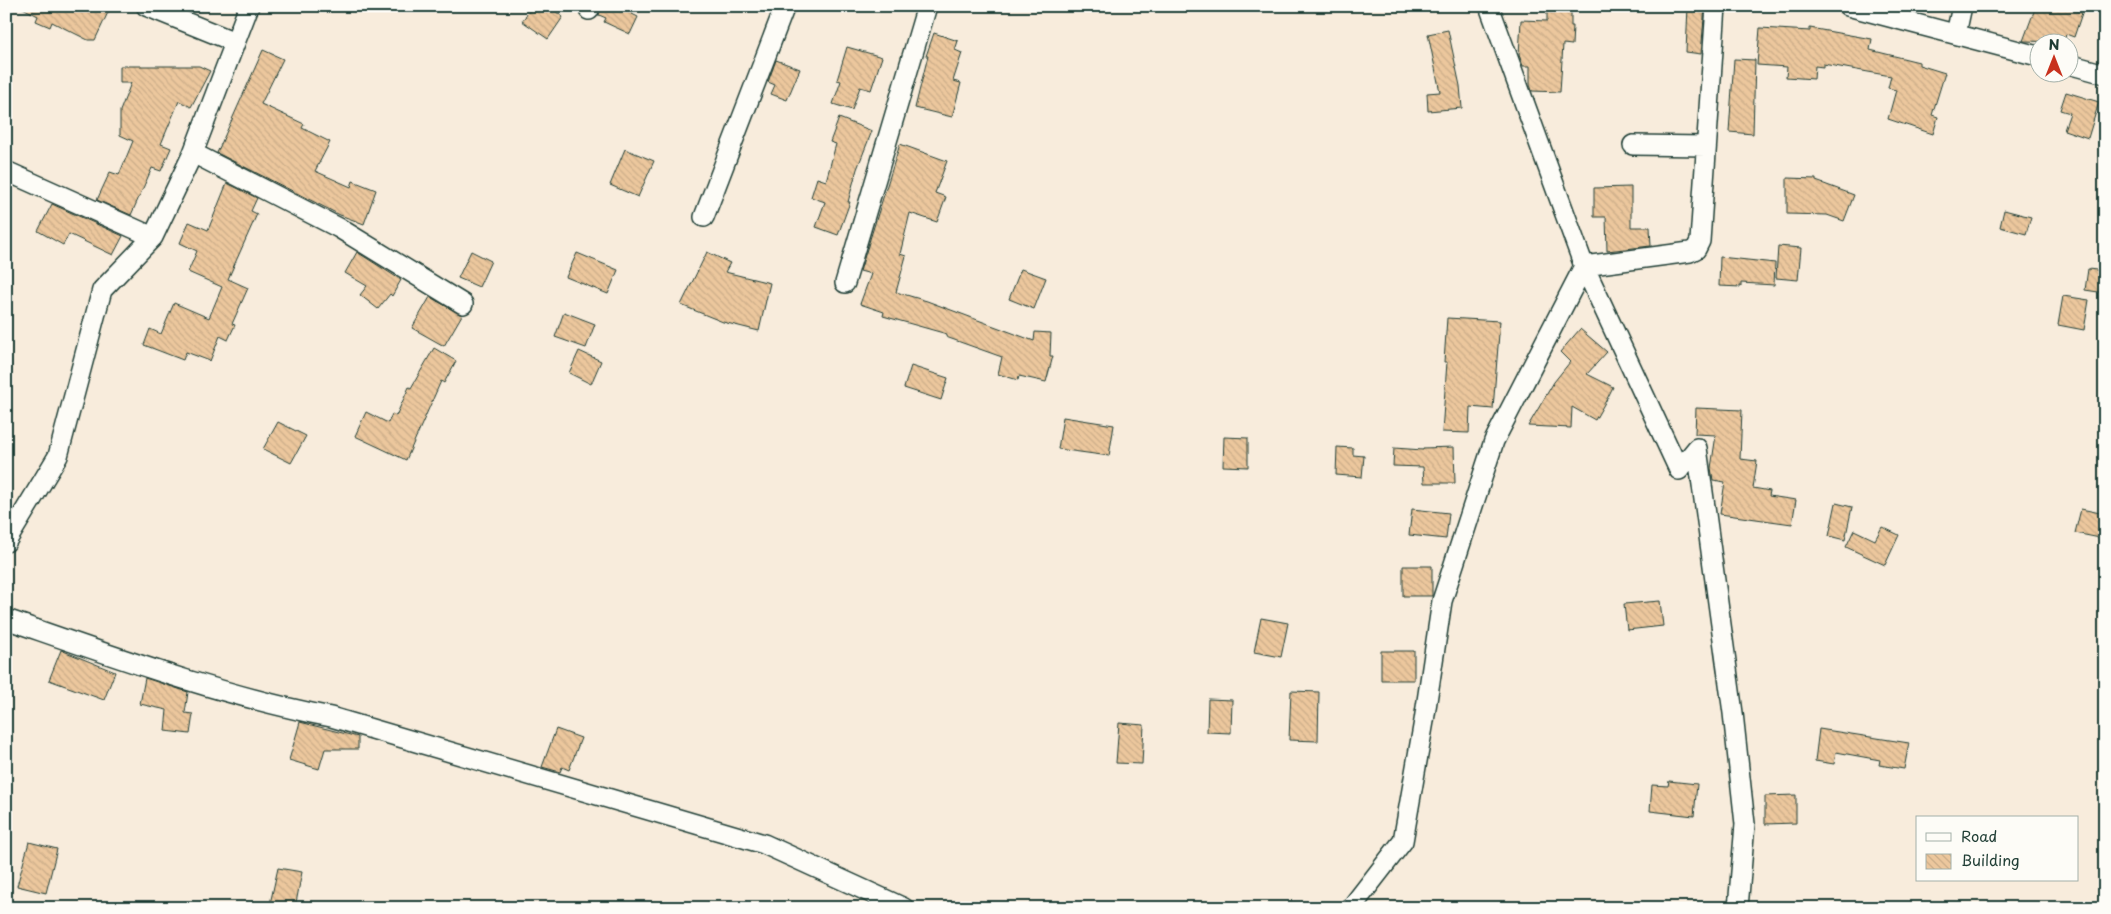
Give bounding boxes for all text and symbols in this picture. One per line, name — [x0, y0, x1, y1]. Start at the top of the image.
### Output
north arrow — [2028, 32, 2078, 82]
text: N — [2048, 34, 2060, 55]
legend — [1916, 816, 2078, 882]
text: Road — [1961, 824, 1997, 847]
text: Building — [1961, 848, 2020, 871]

